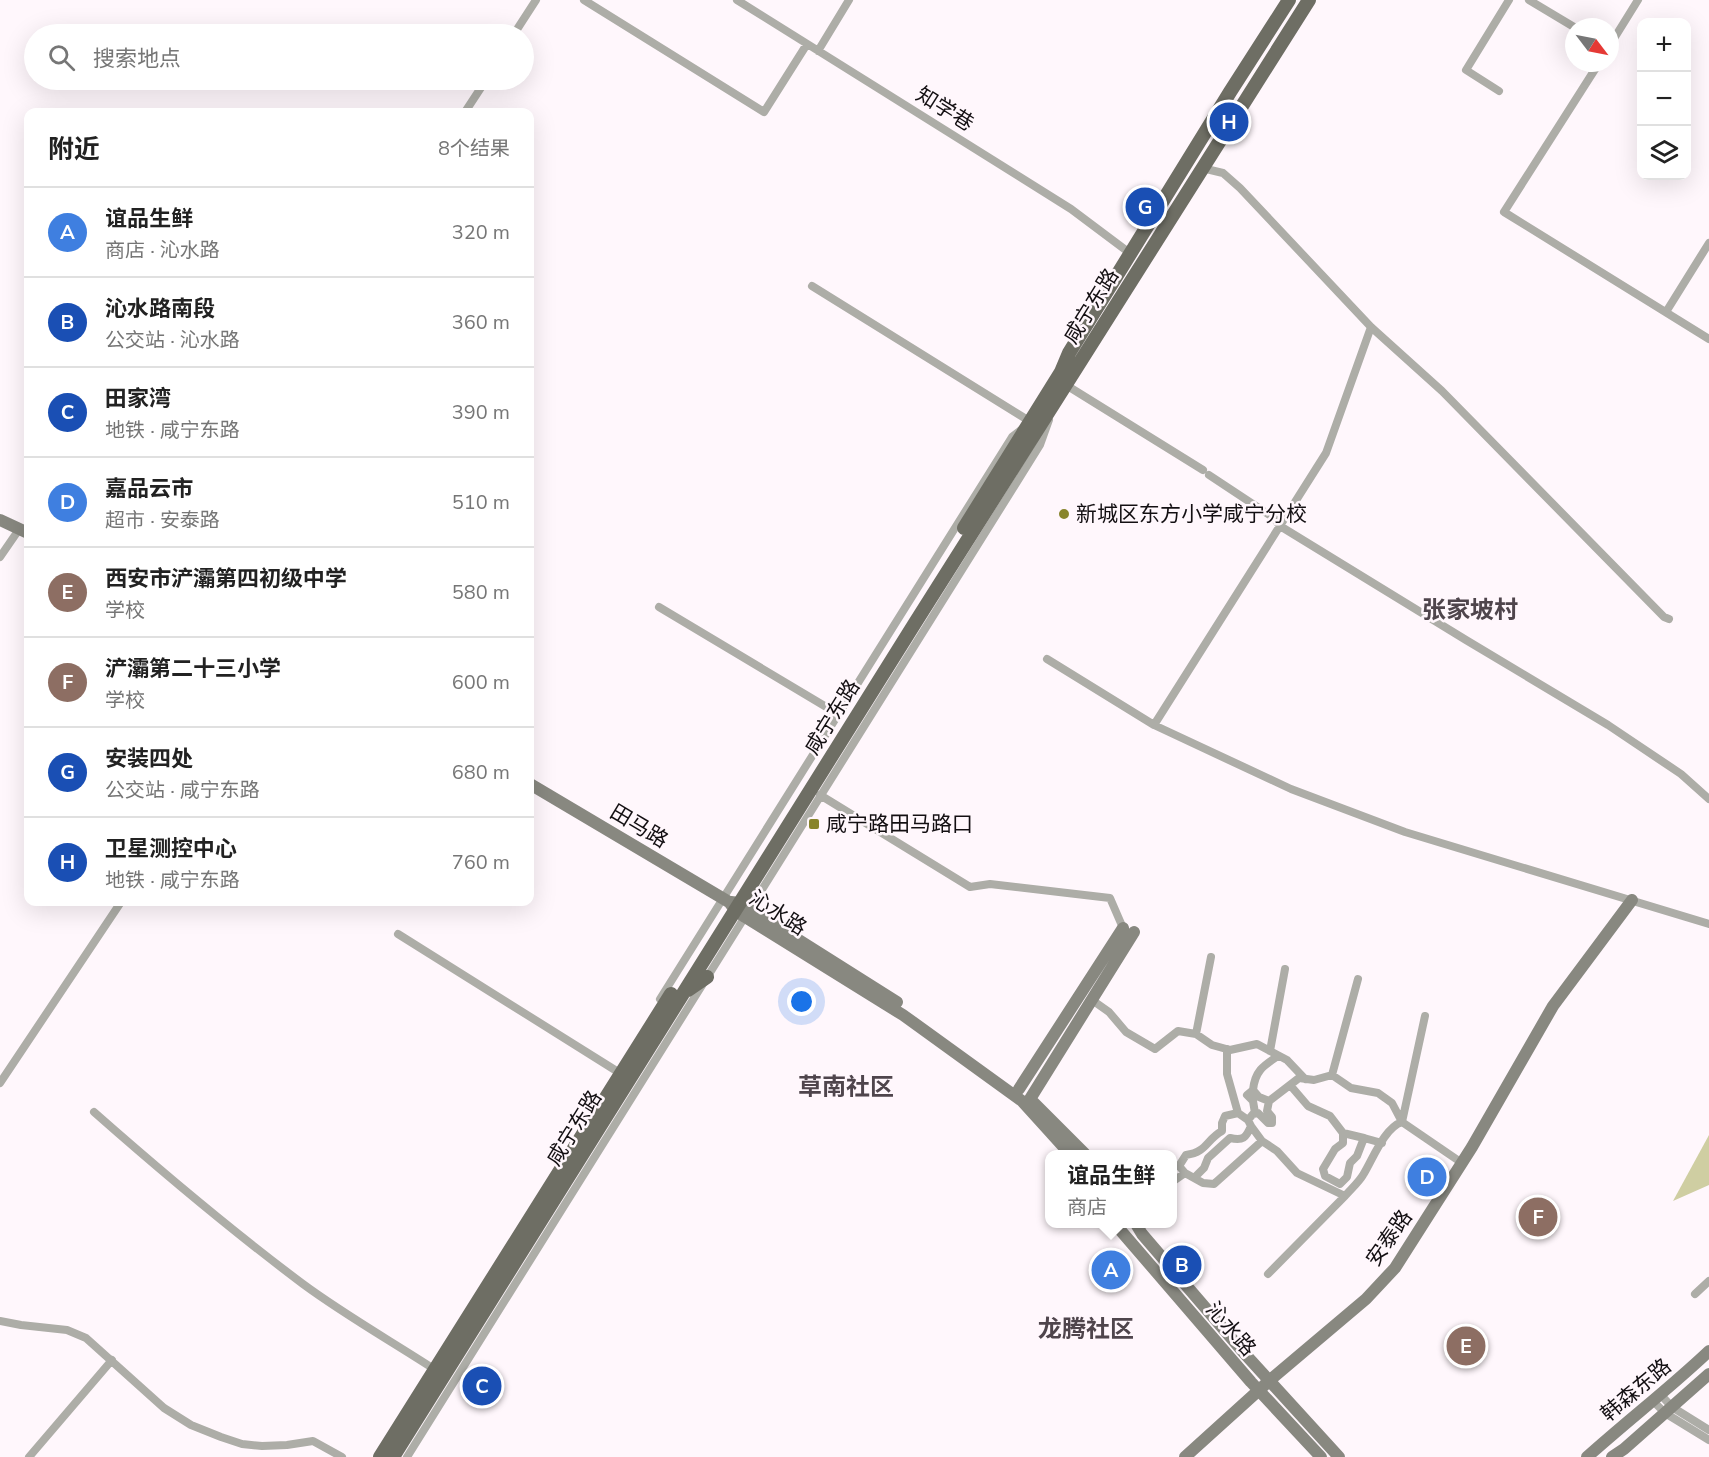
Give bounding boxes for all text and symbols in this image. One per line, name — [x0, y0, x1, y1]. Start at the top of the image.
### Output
north arrow — [1565, 18, 1619, 72]
map controls — [1637, 18, 1691, 180]
button: + — [1637, 18, 1691, 72]
search box — [24, 24, 534, 90]
icon: search — [45, 41, 78, 74]
text: 搜索地点 — [93, 44, 181, 74]
button: − — [1637, 72, 1691, 126]
street label: 知学巷 — [911, 80, 979, 138]
pin: H — [1210, 100, 1248, 144]
button: layers — [1637, 126, 1691, 180]
text: 附近 — [48, 132, 100, 167]
text: 8个结果 — [438, 135, 510, 162]
pin: G — [1126, 184, 1164, 230]
text: 谊品生鲜 — [105, 204, 193, 234]
text: A — [60, 219, 75, 246]
text: 320 m — [452, 219, 510, 246]
text: 商店 · 沁水路 — [105, 237, 220, 264]
street label: 咸宁东路 — [1057, 263, 1125, 349]
text: 沁水路南段 — [105, 294, 215, 324]
text: B — [61, 309, 74, 336]
text: 360 m — [452, 309, 510, 336]
text: 公交站 · 沁水路 — [105, 327, 240, 354]
text: 田家湾 — [105, 384, 171, 414]
text: C — [61, 399, 74, 426]
text: 390 m — [452, 399, 510, 426]
text: 地铁 · 咸宁东路 — [105, 417, 240, 444]
text: 嘉品云市 — [105, 474, 193, 504]
text: D — [60, 489, 75, 516]
text: 510 m — [452, 489, 510, 516]
place label: 新城区东方小学咸宁分校 — [1076, 500, 1307, 528]
text: 超市 · 安泰路 — [105, 507, 220, 534]
marker: 新城区东方小学咸宁分校 — [1057, 507, 1071, 521]
text: 西安市浐灞第四初级中学 — [105, 564, 347, 594]
text: E — [62, 579, 73, 606]
text: 580 m — [452, 579, 510, 606]
district label: 张家坡村 — [1422, 594, 1518, 626]
text: 学校 — [105, 597, 145, 624]
text: 浐灞第二十三小学 — [105, 654, 281, 684]
text: F — [62, 669, 73, 696]
text: 600 m — [452, 669, 510, 696]
street label: 咸宁东路 — [798, 674, 866, 760]
text: 学校 — [105, 687, 145, 714]
text: 安装四处 — [105, 744, 193, 774]
text: G — [60, 759, 75, 786]
text: 680 m — [452, 759, 510, 786]
text: 公交站 · 咸宁东路 — [105, 777, 260, 804]
street label: 田马路 — [605, 798, 673, 854]
place label: 咸宁路田马路口 — [826, 810, 973, 838]
marker: 咸宁路田马路口 — [807, 817, 821, 831]
text: 卫星测控中心 — [105, 834, 237, 864]
text: H — [60, 849, 75, 876]
text: 760 m — [452, 849, 510, 876]
text: 地铁 · 咸宁东路 — [105, 867, 240, 894]
street label: 沁水路 — [744, 884, 812, 942]
your location — [787, 987, 816, 1016]
district label: 草南社区 — [798, 1071, 894, 1103]
street label: 咸宁东路 — [540, 1085, 608, 1171]
popup — [1045, 1150, 1177, 1228]
pin: D — [1408, 1154, 1446, 1200]
text: 谊品生鲜 — [1067, 1161, 1155, 1191]
text: 商店 — [1067, 1194, 1107, 1221]
pin: F — [1518, 1194, 1558, 1240]
street label: 安泰路 — [1359, 1204, 1419, 1272]
pin: B — [1162, 1242, 1202, 1288]
pin: A — [1092, 1248, 1130, 1292]
street label: 沁水路 — [1200, 1296, 1262, 1362]
district label: 龙腾社区 — [1038, 1313, 1134, 1345]
pin: E — [1446, 1324, 1486, 1368]
street label: 韩森东路 — [1595, 1352, 1677, 1428]
pin: C — [462, 1364, 502, 1408]

